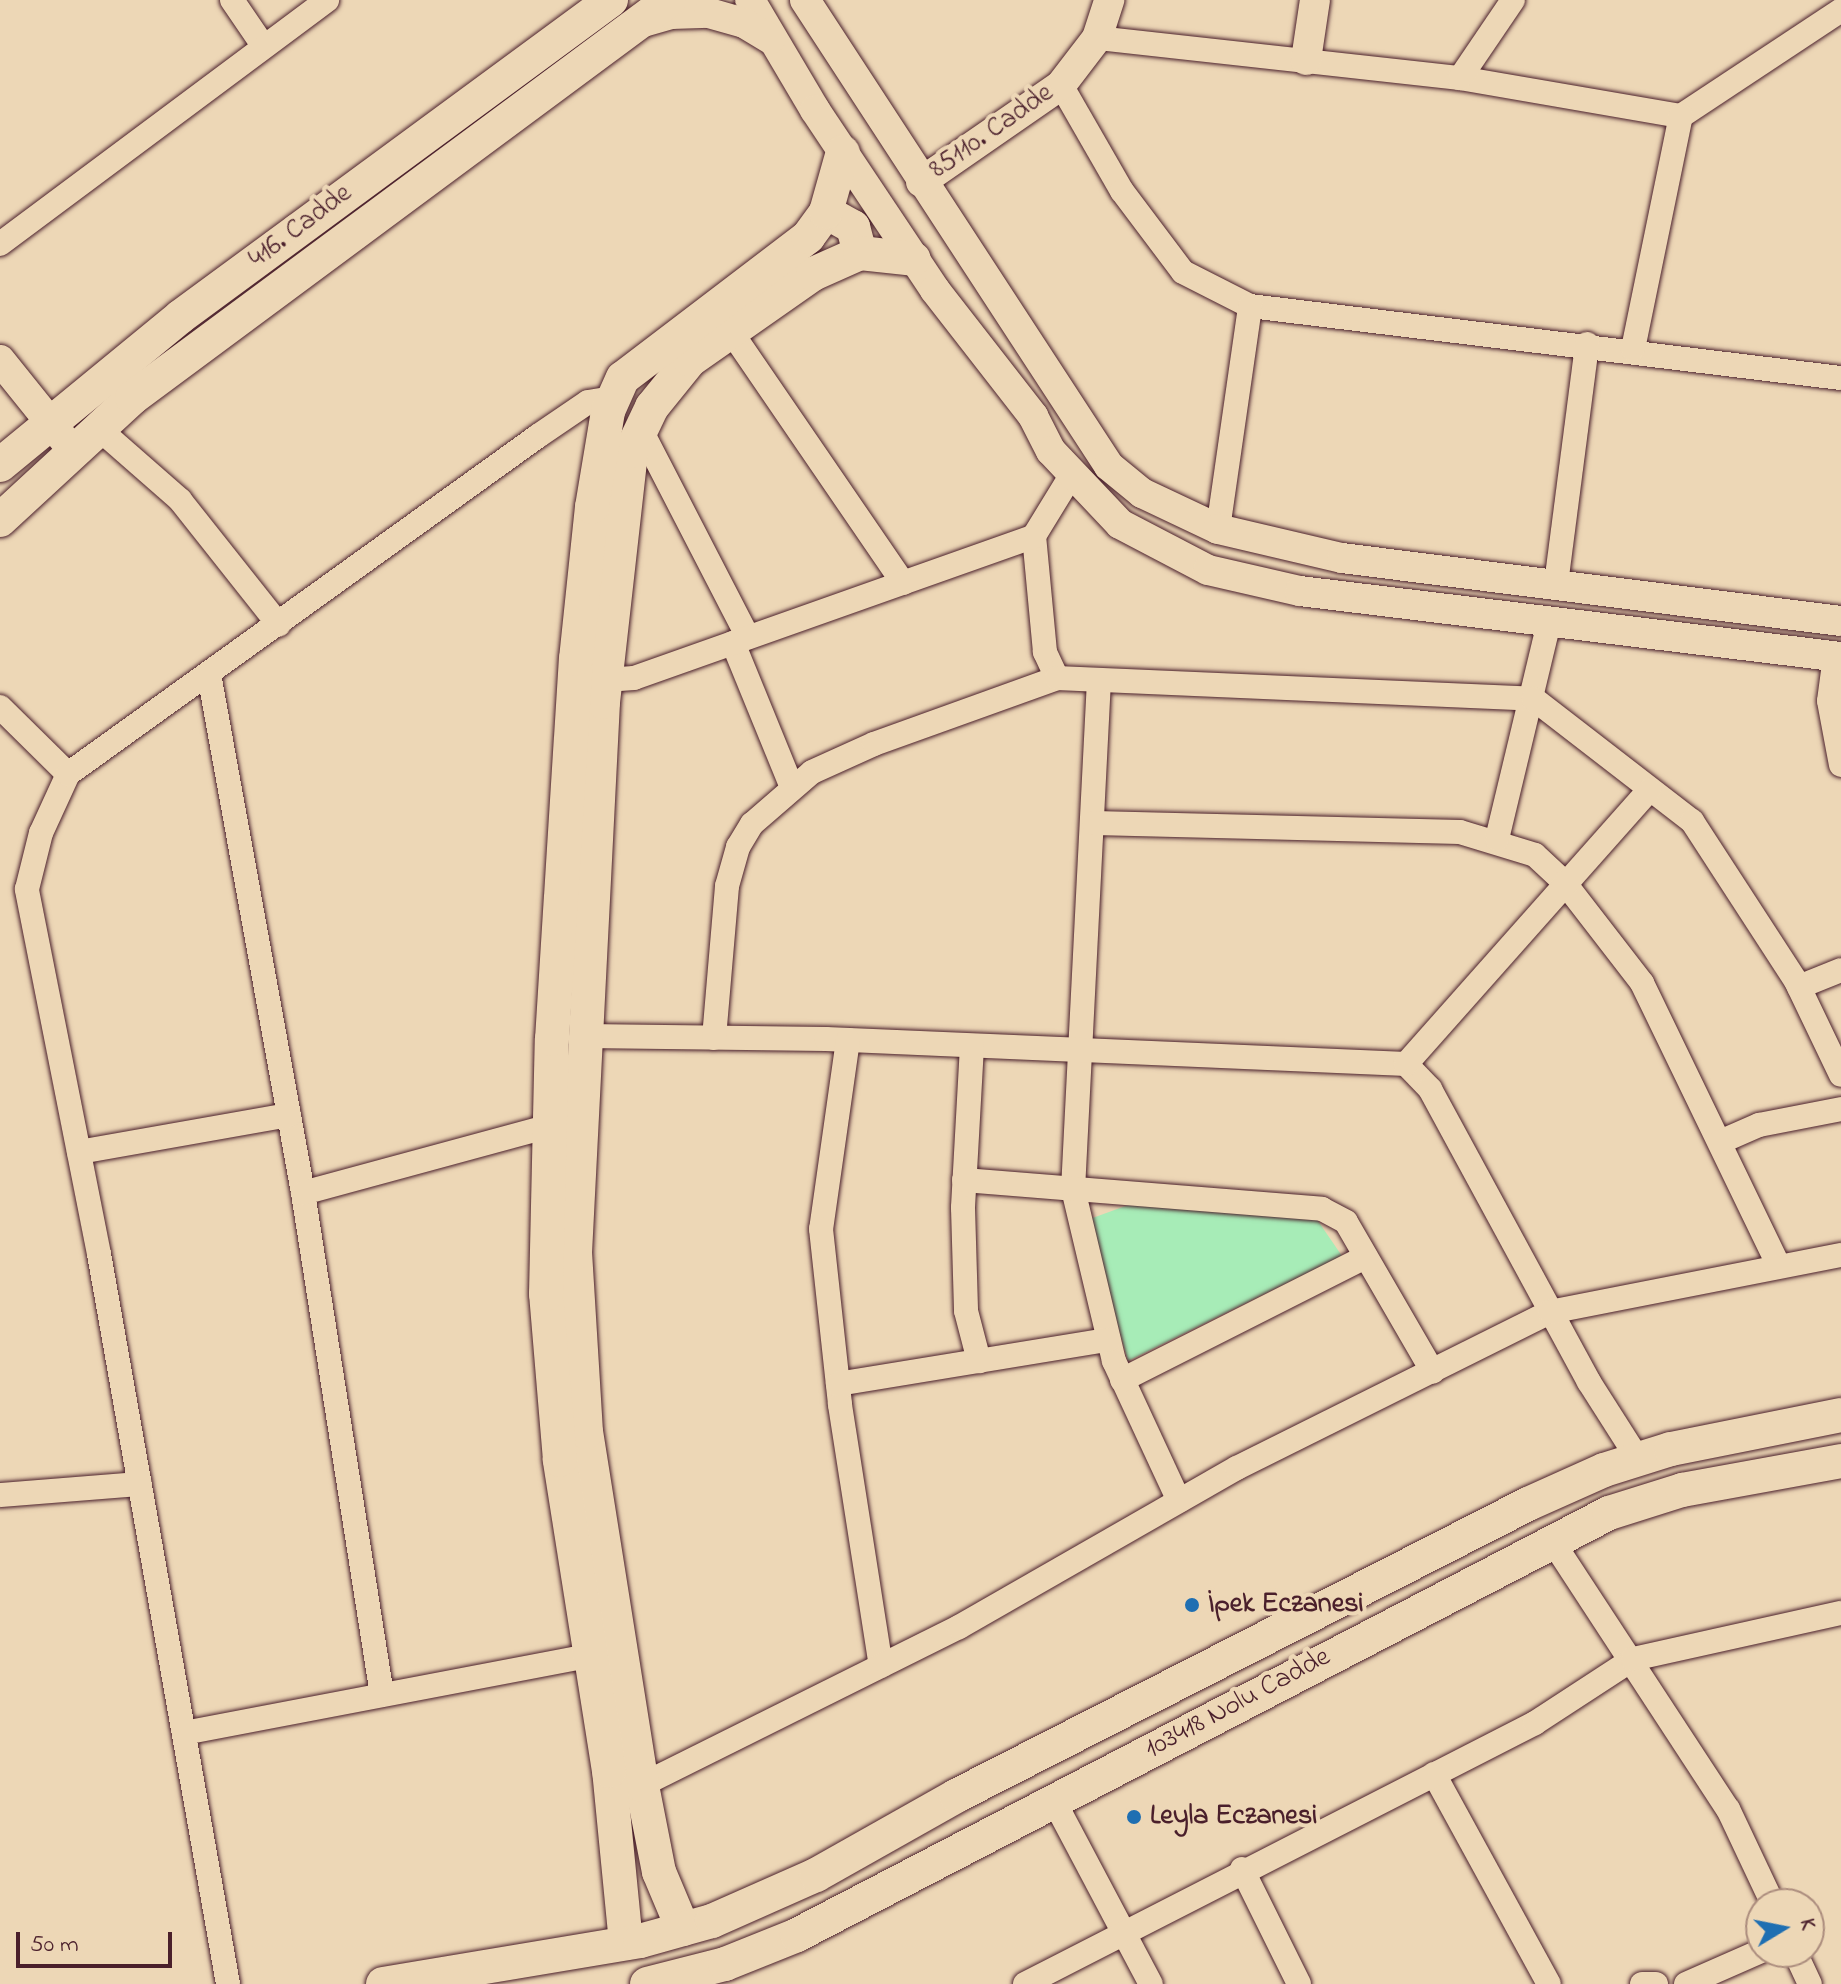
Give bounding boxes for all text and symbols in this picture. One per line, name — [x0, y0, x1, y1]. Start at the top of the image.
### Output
street label: 85110. Cadde — [924, 77, 1060, 187]
street label: 416. Cadde — [243, 177, 359, 277]
place label: İpek Eczanesi — [1208, 1588, 1364, 1622]
marker: İpek Eczanesi — [1183, 1596, 1201, 1614]
street label: 103418 Nolu Cadde — [1139, 1641, 1337, 1767]
place label: Leyla Eczanesi — [1150, 1800, 1317, 1834]
marker: Leyla Eczanesi — [1125, 1808, 1143, 1826]
north arrow — [1745, 1888, 1825, 1968]
scale bar — [20, 1916, 176, 1966]
text: K — [1790, 1916, 1823, 1932]
text: 50 m — [30, 1928, 79, 1963]

